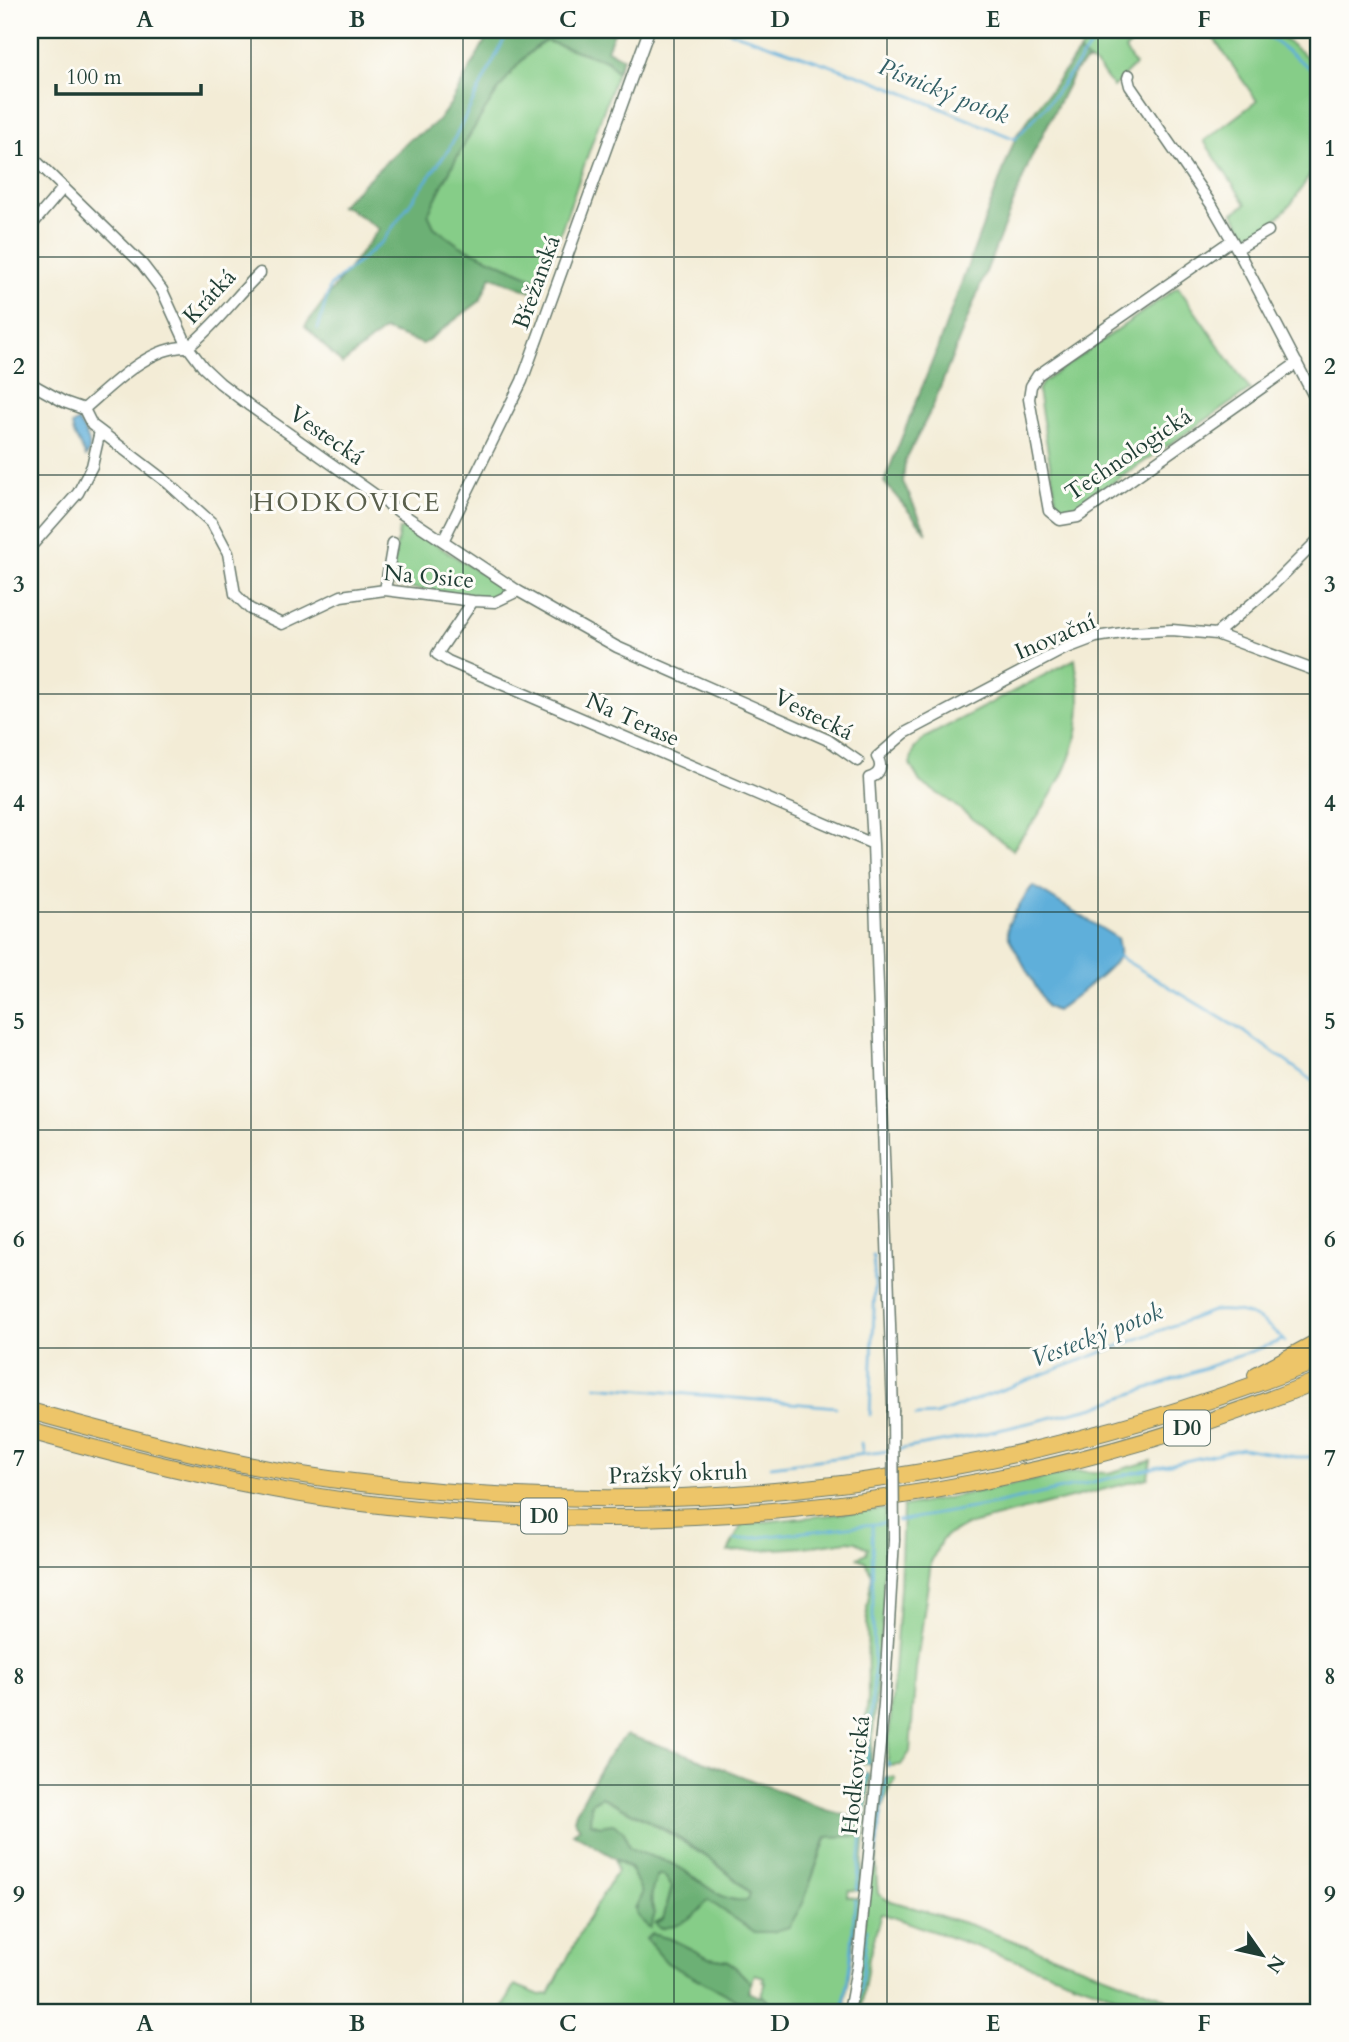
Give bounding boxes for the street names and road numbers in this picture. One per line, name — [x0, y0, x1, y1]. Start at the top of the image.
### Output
street label: Břežanská — [505, 231, 568, 333]
street label: Krátká — [176, 262, 243, 331]
street label: Vestecká — [283, 398, 371, 473]
street label: Technologická — [1059, 401, 1198, 508]
street label: Na Osice — [382, 557, 475, 596]
street label: Inovační — [1010, 606, 1100, 667]
street label: Vestecká — [769, 681, 859, 748]
street label: Na Terase — [581, 685, 685, 754]
road number: D0 — [1164, 1410, 1210, 1446]
street label: Pražský okruh — [608, 1456, 748, 1491]
road number: D0 — [521, 1498, 567, 1534]
street label: Hodkovická — [834, 1714, 877, 1836]

